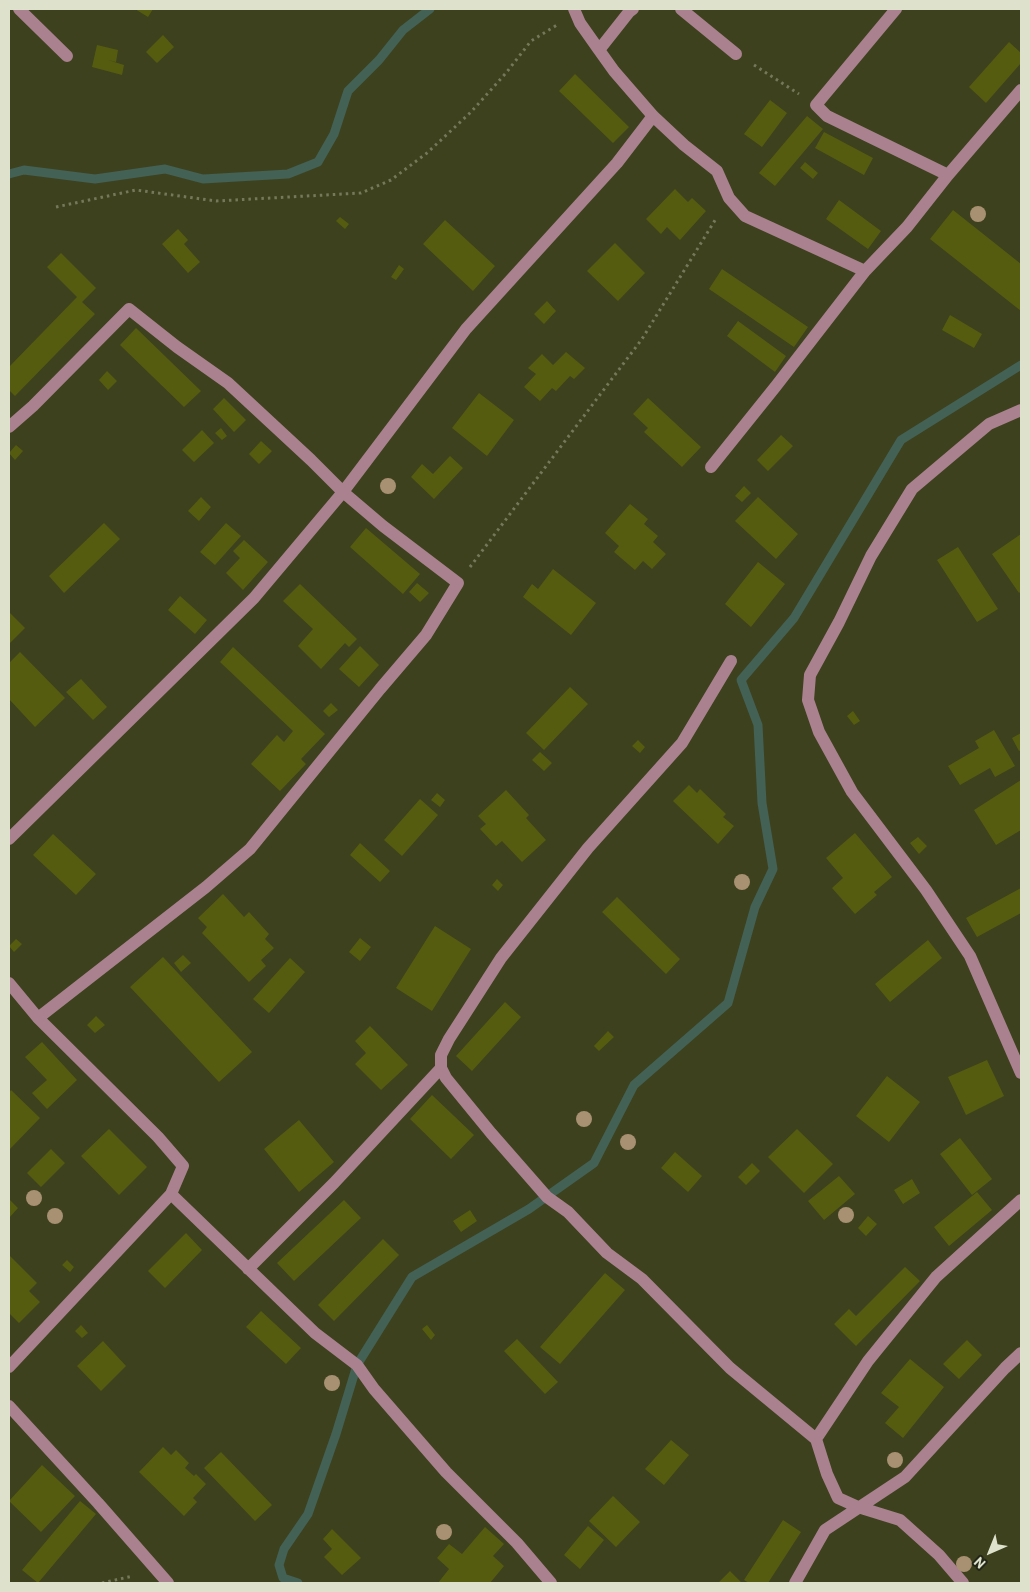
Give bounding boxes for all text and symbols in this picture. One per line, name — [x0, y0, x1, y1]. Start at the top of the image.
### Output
north arrow — [965, 1527, 1015, 1577]
text: N — [970, 1554, 988, 1572]

